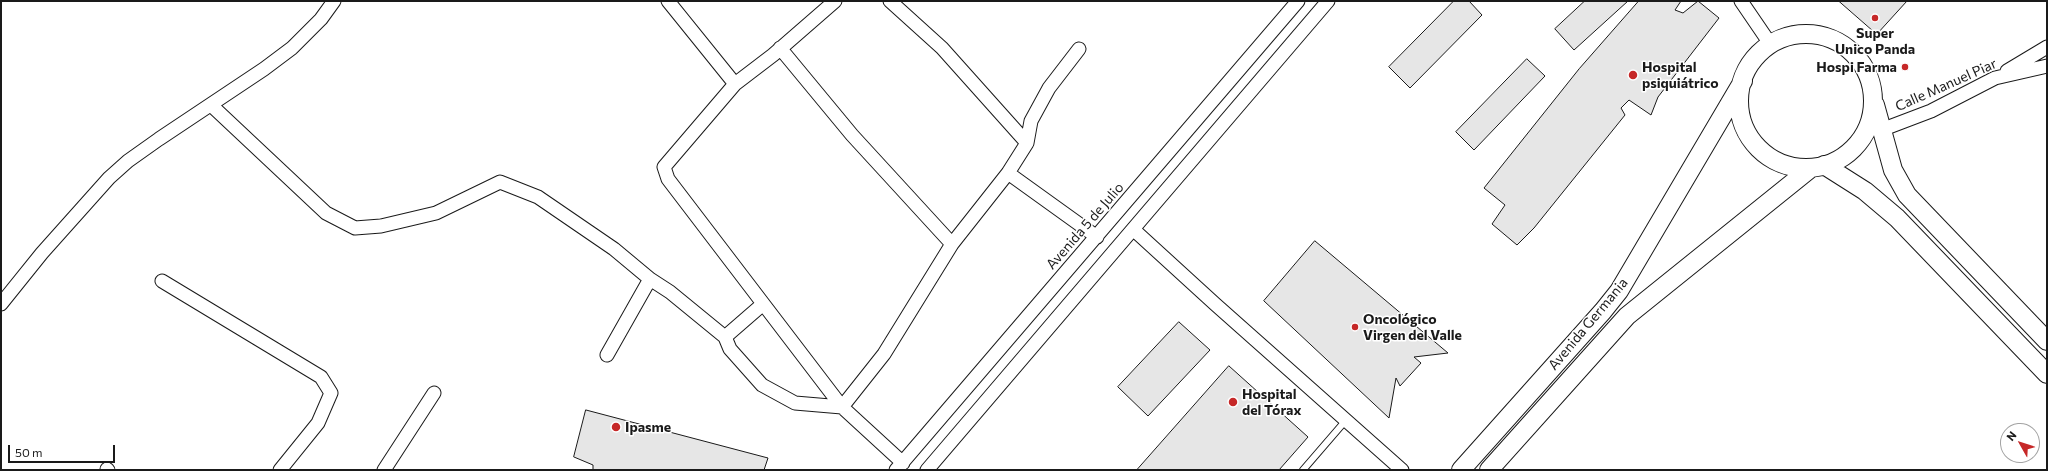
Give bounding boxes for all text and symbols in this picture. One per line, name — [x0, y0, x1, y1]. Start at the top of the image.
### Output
marker: Super Unico Panda — [1870, 13, 1880, 23]
place label: Super Unico Panda — [1835, 25, 1915, 58]
street label: Calle Manuel Piar — [1893, 55, 1999, 115]
place label: Hospital psiquiátrico — [1642, 59, 1719, 92]
place label: Hospi Farma — [1816, 59, 1897, 75]
marker: Hospi Farma — [1900, 62, 1910, 72]
marker: Hospital psiquiátrico — [1627, 69, 1639, 81]
street label: Avenida 5 de Julio — [1043, 179, 1127, 273]
street label: Avenida Germania — [1545, 275, 1631, 373]
place label: Oncológico Virgen del Valle — [1363, 311, 1462, 344]
marker: Oncológico Virgen del Valle — [1350, 322, 1360, 332]
place label: Hospital del Tórax — [1242, 386, 1301, 418]
marker: Hospital del Tórax — [1227, 396, 1239, 408]
place label: Ipasme — [625, 419, 671, 435]
marker: Ipasme — [610, 421, 622, 433]
north arrow — [2000, 423, 2040, 463]
text: N — [2003, 428, 2019, 443]
scale bar — [10, 437, 117, 463]
text: 50 m — [15, 445, 43, 459]

